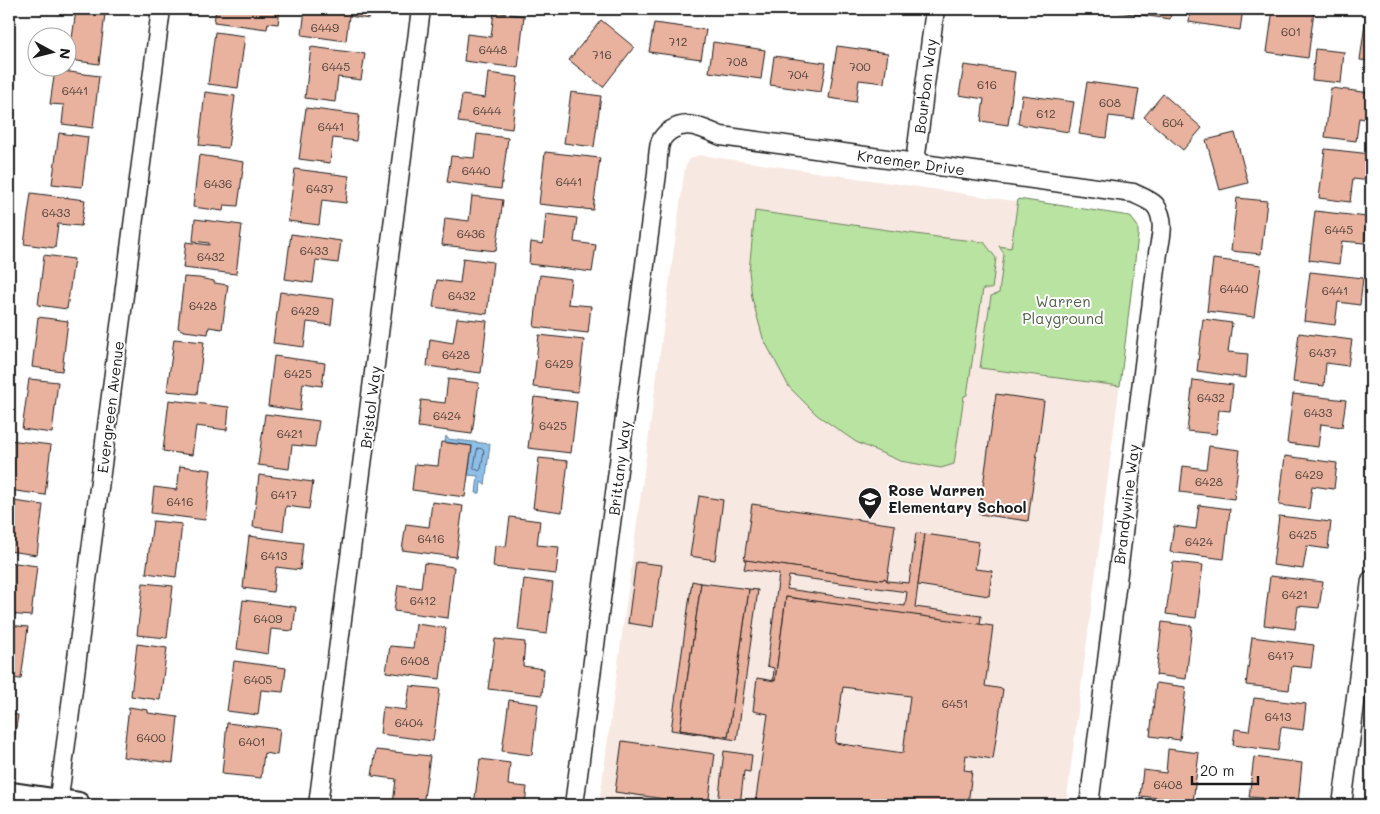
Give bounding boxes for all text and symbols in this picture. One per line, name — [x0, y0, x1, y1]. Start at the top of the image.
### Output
house number: 6449 — [311, 19, 339, 35]
house number: 601 — [1281, 23, 1301, 39]
north arrow — [28, 28, 78, 78]
house number: 712 — [669, 33, 687, 49]
street label: Bourbon Way — [909, 37, 941, 135]
house number: 6448 — [479, 41, 507, 57]
house number: 716 — [592, 46, 612, 62]
text: N — [55, 47, 75, 60]
house number: 708 — [726, 53, 748, 69]
house number: 6445 — [322, 58, 350, 74]
house number: 700 — [849, 58, 871, 74]
house number: 704 — [787, 66, 809, 82]
house number: 616 — [977, 76, 997, 92]
house number: 6441 — [62, 82, 88, 98]
house number: 608 — [1099, 94, 1121, 110]
house number: 6444 — [473, 102, 501, 118]
house number: 612 — [1036, 105, 1056, 121]
house number: 604 — [1162, 114, 1184, 130]
house number: 6441 — [318, 118, 344, 134]
street label: Kraemer Drive — [856, 145, 966, 179]
house number: 6440 — [462, 162, 491, 178]
house number: 6441 — [556, 173, 582, 189]
house number: 6436 — [204, 175, 232, 191]
house number: 6437 — [306, 180, 334, 196]
house number: 6433 — [42, 204, 70, 220]
house number: 6445 — [1325, 221, 1353, 237]
house number: 6436 — [457, 225, 485, 241]
house number: 6433 — [300, 242, 328, 258]
house number: 6432 — [197, 248, 225, 264]
house number: 6440 — [1220, 280, 1249, 296]
house number: 6441 — [1322, 282, 1348, 298]
house number: 6432 — [448, 287, 476, 303]
park label: Warren Playground — [1022, 291, 1104, 328]
house number: 6428 — [189, 297, 217, 313]
house number: 6429 — [291, 302, 319, 318]
street label: Evergreen Avenue — [92, 340, 128, 474]
house number: 6437 — [1309, 344, 1337, 360]
house number: 6428 — [442, 346, 470, 362]
house number: 6429 — [545, 355, 573, 371]
street label: Bristol Way — [355, 364, 385, 449]
house number: 6425 — [284, 365, 312, 381]
house number: 6432 — [1197, 389, 1225, 405]
house number: 6433 — [1304, 404, 1332, 420]
house number: 6424 — [433, 407, 461, 423]
house number: 6425 — [539, 417, 567, 433]
street label: Brittany Way — [603, 419, 635, 517]
house number: 6421 — [277, 425, 303, 441]
street label: Brandywine Way — [1109, 443, 1143, 565]
house number: 6429 — [1295, 466, 1323, 482]
house number: 6428 — [1195, 473, 1223, 489]
place label: Rose Warren Elementary School — [888, 480, 1027, 517]
house number: 6417 — [271, 486, 297, 502]
school or university icon: Rose Warren Elementary School — [857, 486, 883, 520]
house number: 6416 — [167, 493, 193, 509]
house number: 6425 — [1289, 526, 1317, 542]
house number: 6416 — [418, 530, 444, 546]
house number: 6424 — [1185, 533, 1213, 549]
house number: 6413 — [261, 547, 287, 563]
house number: 6421 — [1282, 586, 1308, 602]
house number: 6412 — [410, 592, 436, 608]
house number: 6409 — [254, 610, 282, 626]
house number: 6417 — [1268, 647, 1294, 663]
house number: 6408 — [401, 652, 429, 668]
house number: 6405 — [244, 671, 272, 687]
house number: 6451 — [942, 695, 968, 711]
house number: 6413 — [1265, 708, 1291, 724]
house number: 6404 — [395, 714, 423, 730]
house number: 6400 — [136, 729, 166, 745]
house number: 6401 — [238, 733, 266, 749]
scale bar — [1192, 754, 1259, 786]
text: 20 m — [1200, 760, 1234, 780]
house number: 6408 — [1154, 776, 1182, 792]

